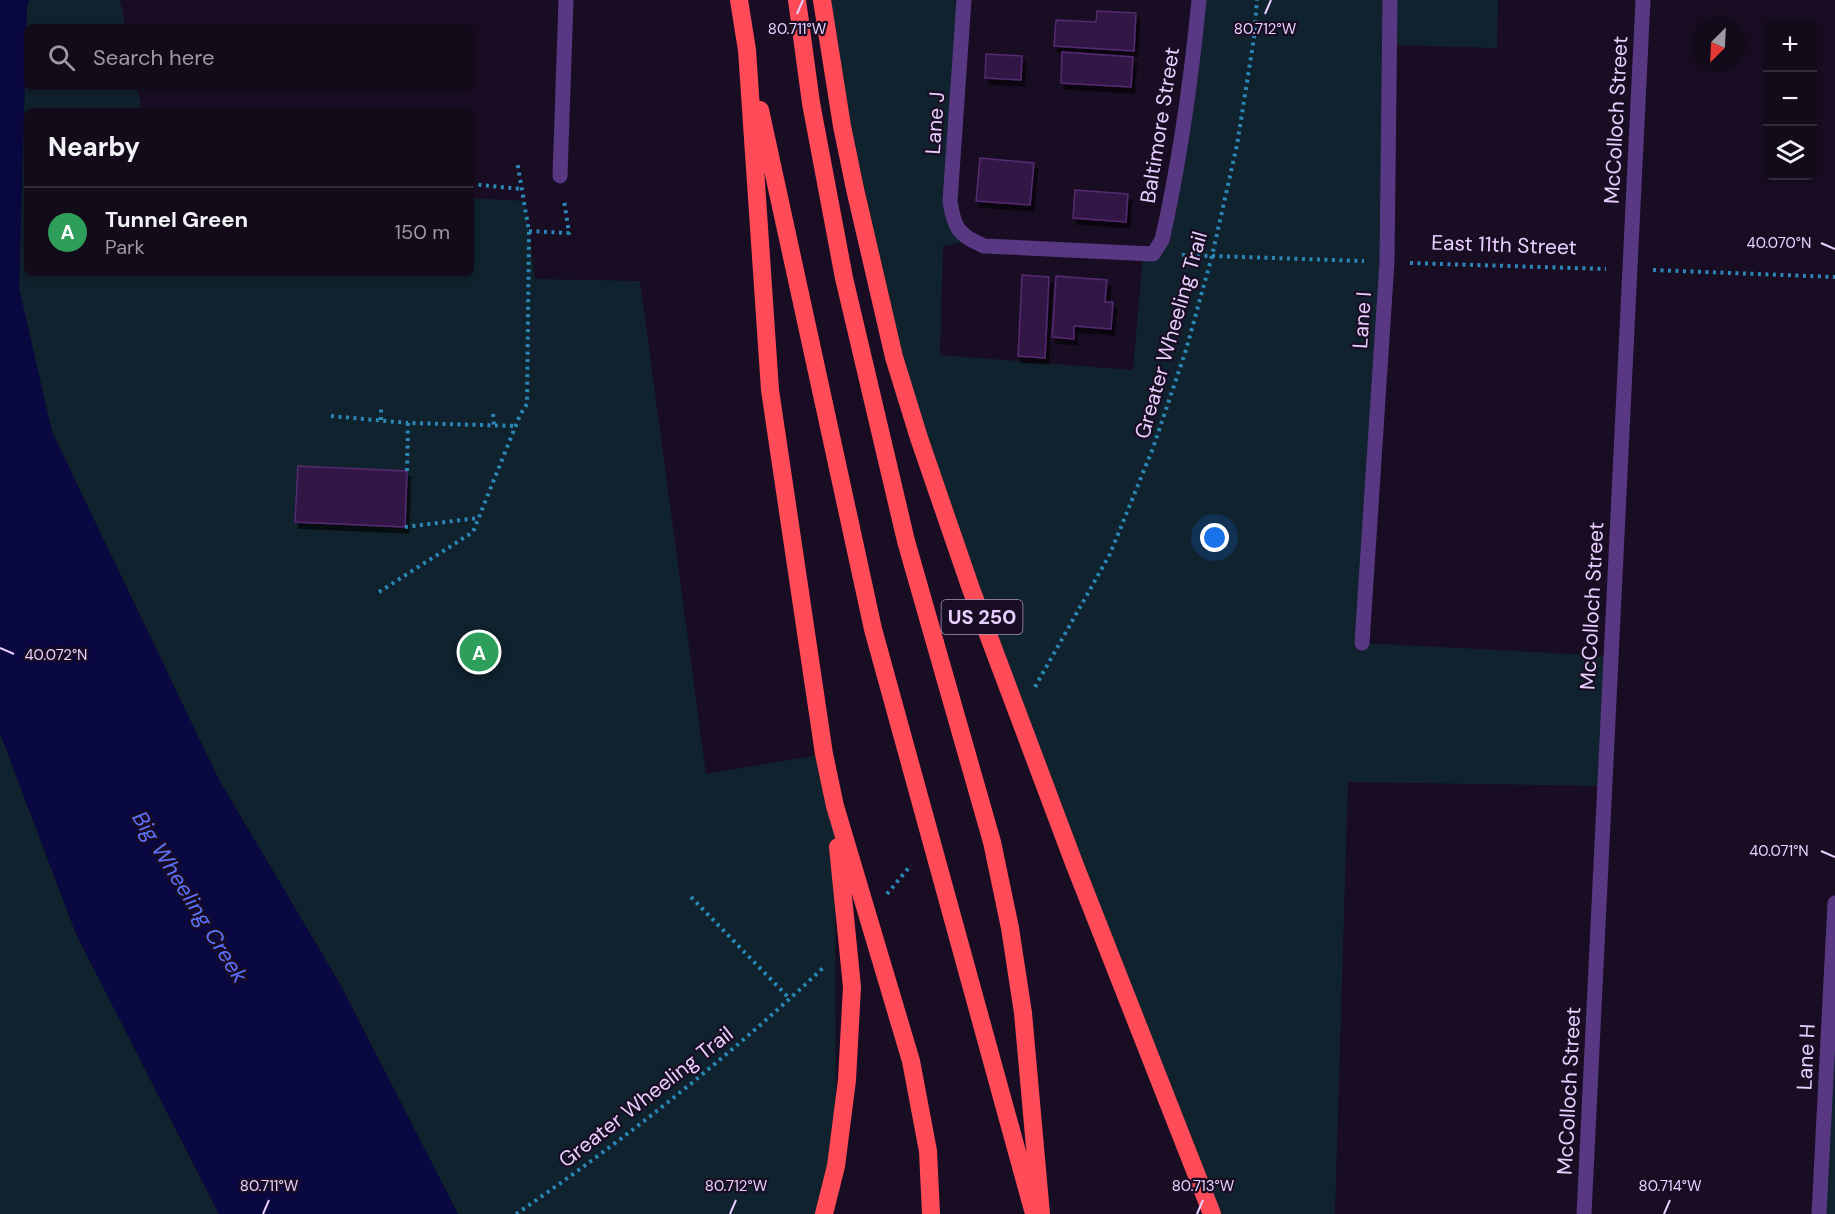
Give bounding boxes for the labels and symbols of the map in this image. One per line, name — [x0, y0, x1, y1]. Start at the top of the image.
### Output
north arrow — [1691, 18, 1745, 72]
text: 80.711°W — [768, 19, 827, 39]
text: 80.712°W — [1234, 19, 1297, 39]
street label: McColloch Street — [1598, 35, 1634, 205]
street label: Baltimore Street — [1134, 45, 1186, 205]
street label: Lane J — [919, 91, 951, 155]
street label: Greater Wheeling Trail — [1128, 228, 1214, 442]
street label: East 11th Street — [1431, 228, 1577, 262]
text: 40.070°N — [1747, 233, 1811, 253]
street label: Lane I — [1346, 291, 1378, 349]
street label: McColloch Street — [1574, 521, 1610, 691]
your location — [1200, 523, 1229, 552]
road number: US 250 — [942, 600, 1022, 634]
pin: A — [460, 630, 498, 674]
text: 40.072°N — [25, 645, 87, 665]
water label: Big Wheeling Creek — [125, 806, 255, 989]
text: 40.071°N — [1749, 841, 1809, 861]
street label: McColloch Street — [1551, 1006, 1587, 1176]
street label: Greater Wheeling Trail — [553, 1020, 739, 1174]
street label: Lane H — [1790, 1023, 1822, 1091]
text: 80.711°W — [240, 1176, 299, 1196]
text: 80.712°W — [705, 1176, 768, 1196]
text: 80.713°W — [1172, 1176, 1235, 1196]
text: 80.714°W — [1639, 1176, 1702, 1196]

